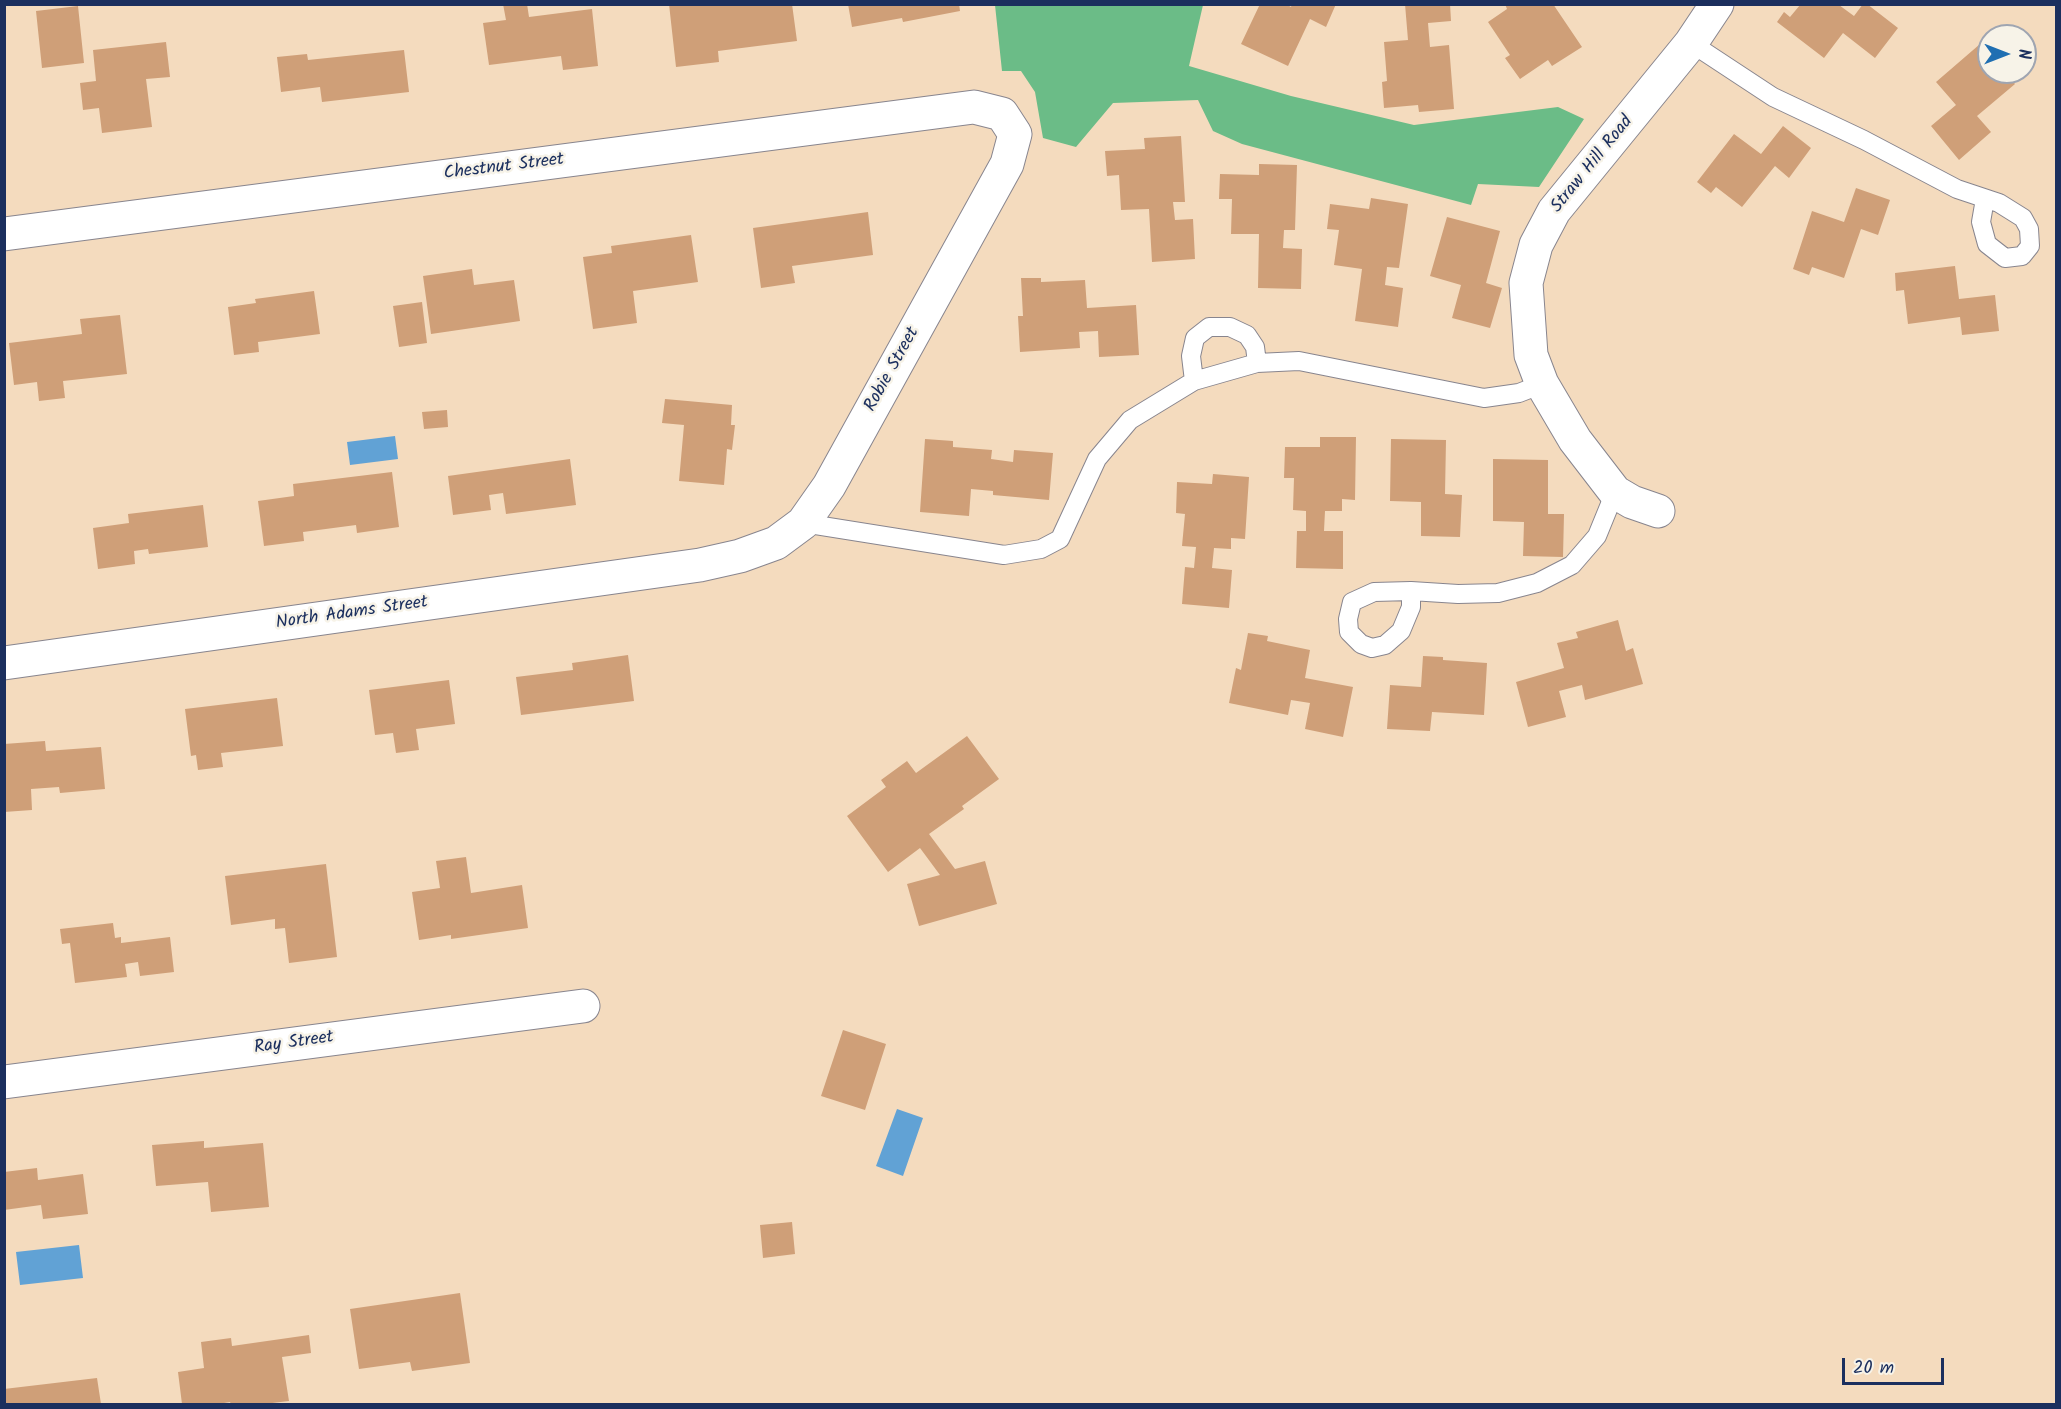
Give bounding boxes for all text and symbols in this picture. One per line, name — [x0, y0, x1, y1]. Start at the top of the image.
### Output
north arrow — [1977, 24, 2037, 84]
text: N — [2011, 49, 2036, 59]
street label: Straw Hill Road — [1547, 112, 1639, 218]
street label: Chestnut Street — [443, 150, 565, 186]
street label: Robie Street — [861, 324, 925, 416]
street label: North Adams Street — [275, 593, 429, 635]
street label: Ray Street — [253, 1028, 335, 1060]
scale bar — [1845, 1346, 1947, 1384]
text: 20 m — [1853, 1354, 1894, 1383]

